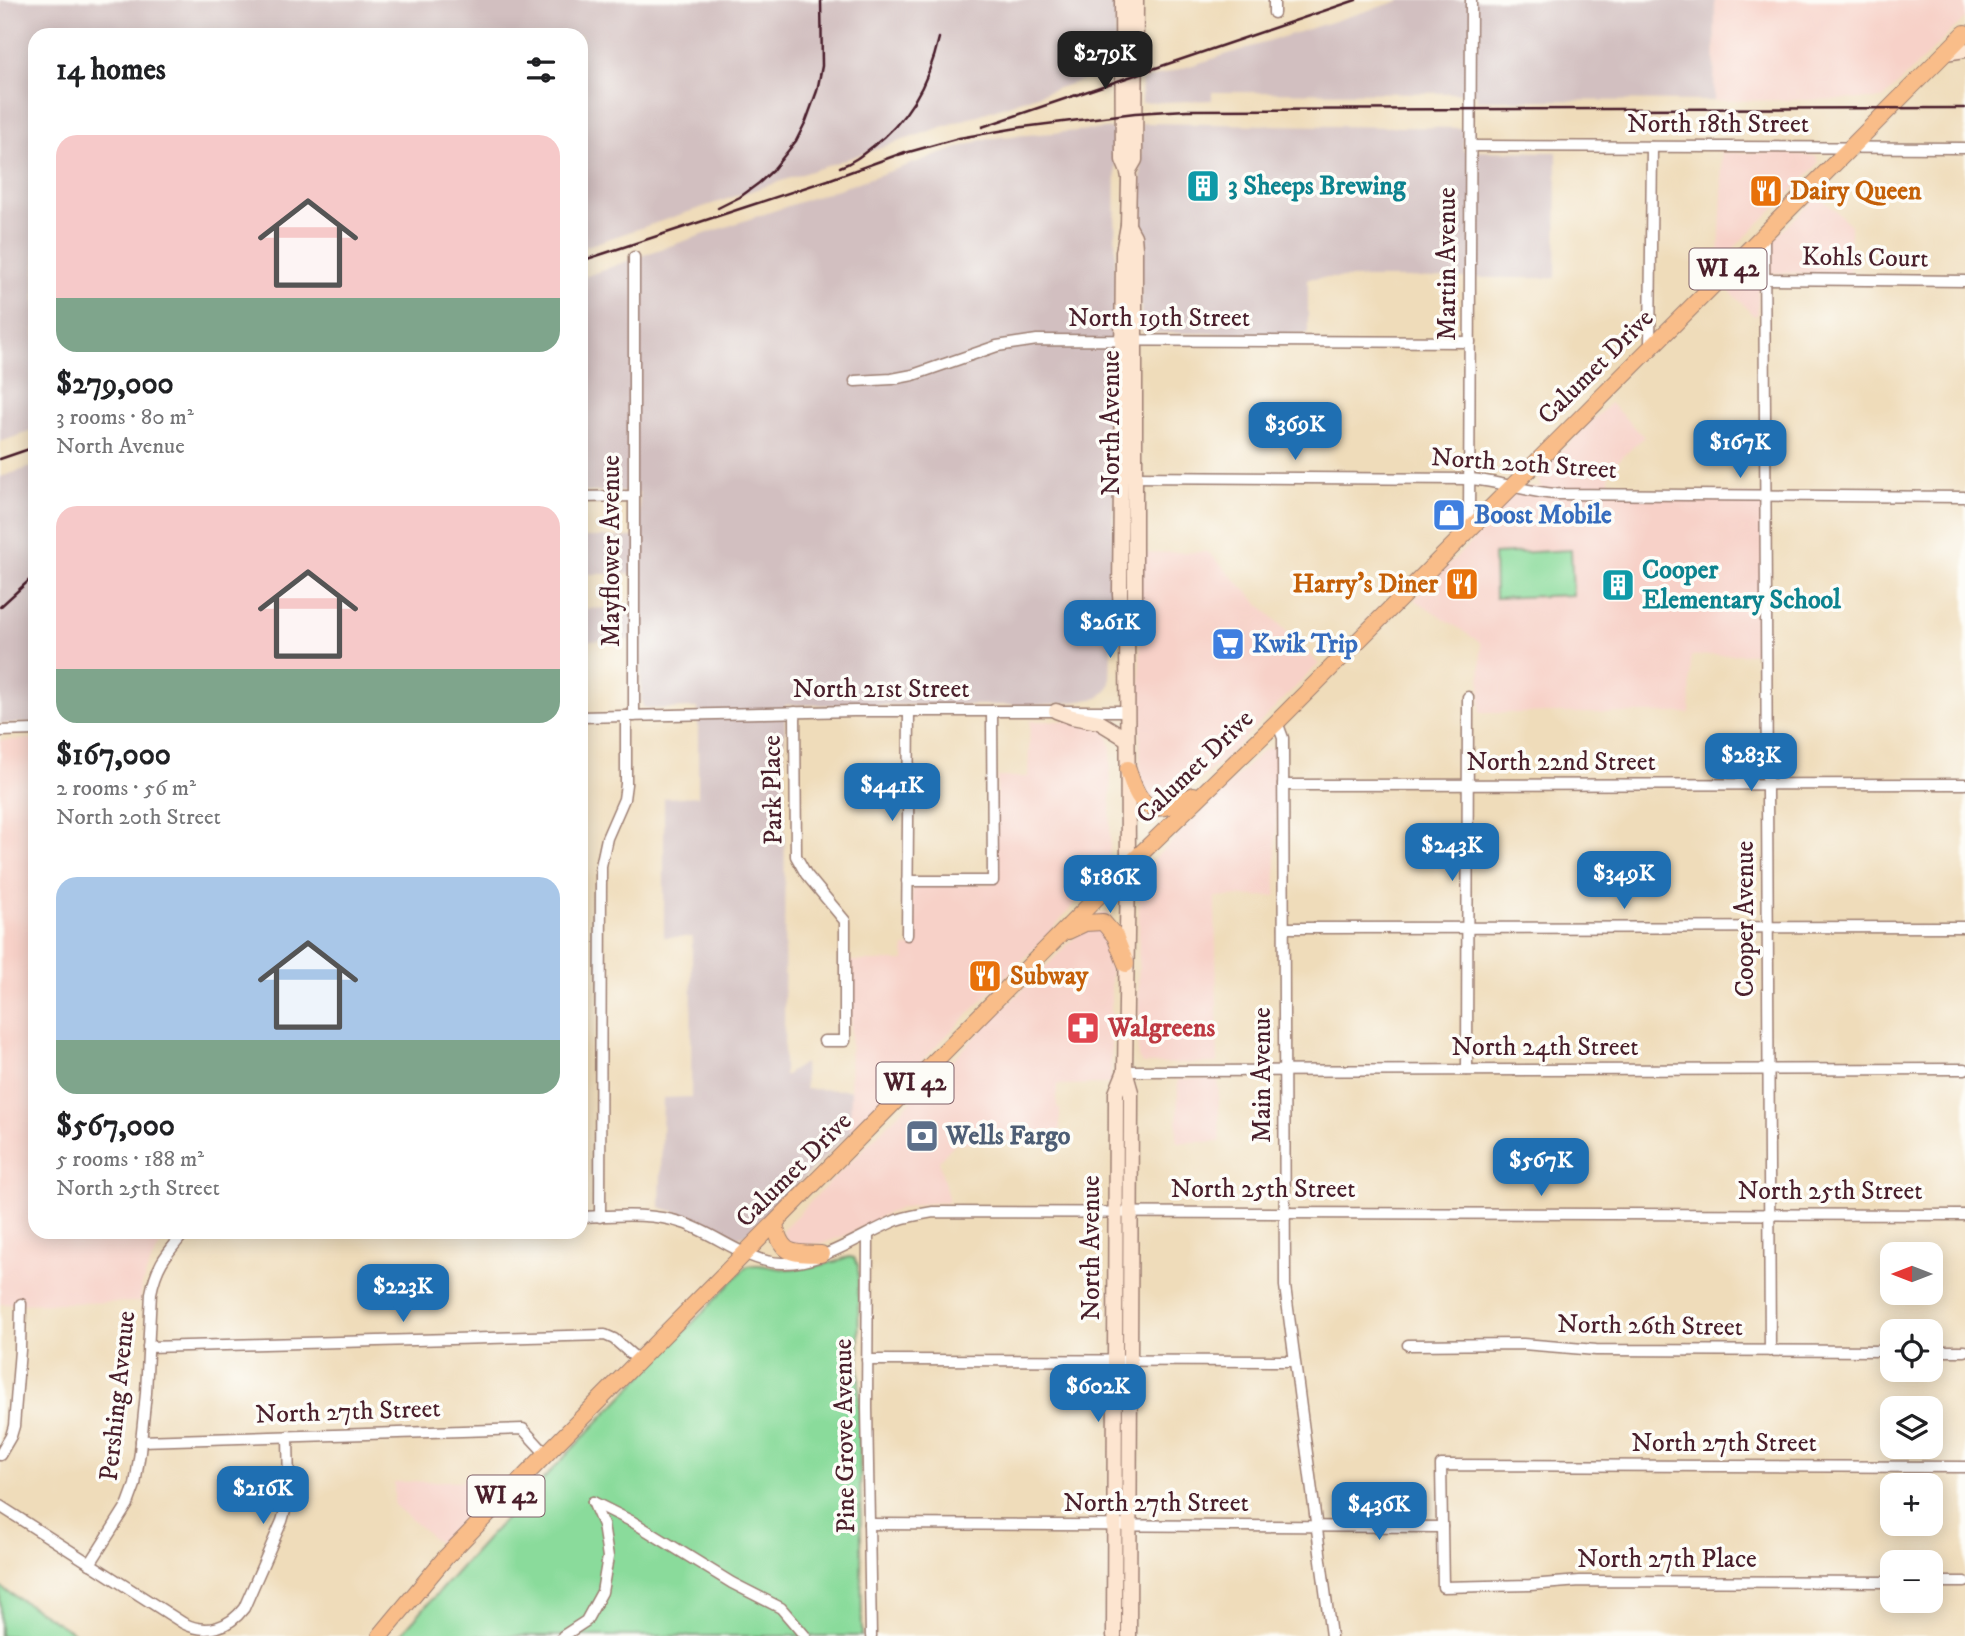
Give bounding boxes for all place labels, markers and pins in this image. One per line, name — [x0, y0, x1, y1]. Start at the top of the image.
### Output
pin: $279K — [1056, 32, 1154, 91]
building icon: 3 Sheeps Brewing — [1184, 167, 1222, 205]
place label: 3 Sheeps Brewing — [1228, 170, 1407, 203]
restaurant icon: Dairy Queen — [1747, 172, 1785, 210]
place label: Dairy Queen — [1790, 175, 1922, 208]
pin: $369K — [1246, 402, 1344, 462]
pin: $167K — [1691, 420, 1789, 480]
shop icon: Boost Mobile — [1430, 496, 1468, 534]
place label: Boost Mobile — [1474, 499, 1612, 532]
place label: Cooper Elementary School — [1642, 554, 1842, 617]
restaurant icon: Harry's Diner — [1443, 565, 1481, 603]
building icon: Cooper Elementary School — [1599, 566, 1637, 604]
place label: Harry's Diner — [1293, 568, 1438, 601]
pin: $261K — [1061, 600, 1159, 660]
supermarket icon: Kwik Trip — [1209, 625, 1247, 663]
place label: Kwik Trip — [1252, 628, 1358, 661]
pin: $283K — [1702, 734, 1800, 793]
pin: $441K — [843, 764, 941, 823]
pin: $243K — [1403, 824, 1501, 883]
pin: $349K — [1575, 852, 1673, 911]
pin: $186K — [1061, 856, 1159, 915]
restaurant icon: Subway — [966, 957, 1004, 995]
place label: Subway — [1010, 960, 1089, 993]
pharmacy icon: Walgreens — [1064, 1009, 1102, 1047]
place label: Walgreens — [1107, 1012, 1216, 1045]
bank icon: Wells Fargo — [903, 1117, 941, 1155]
place label: Wells Fargo — [945, 1120, 1071, 1153]
pin: $567K — [1492, 1138, 1590, 1198]
pin: $223K — [354, 1264, 452, 1324]
pin: $602K — [1049, 1364, 1147, 1424]
pin: $216K — [214, 1466, 312, 1526]
pin: $436K — [1330, 1482, 1428, 1542]

